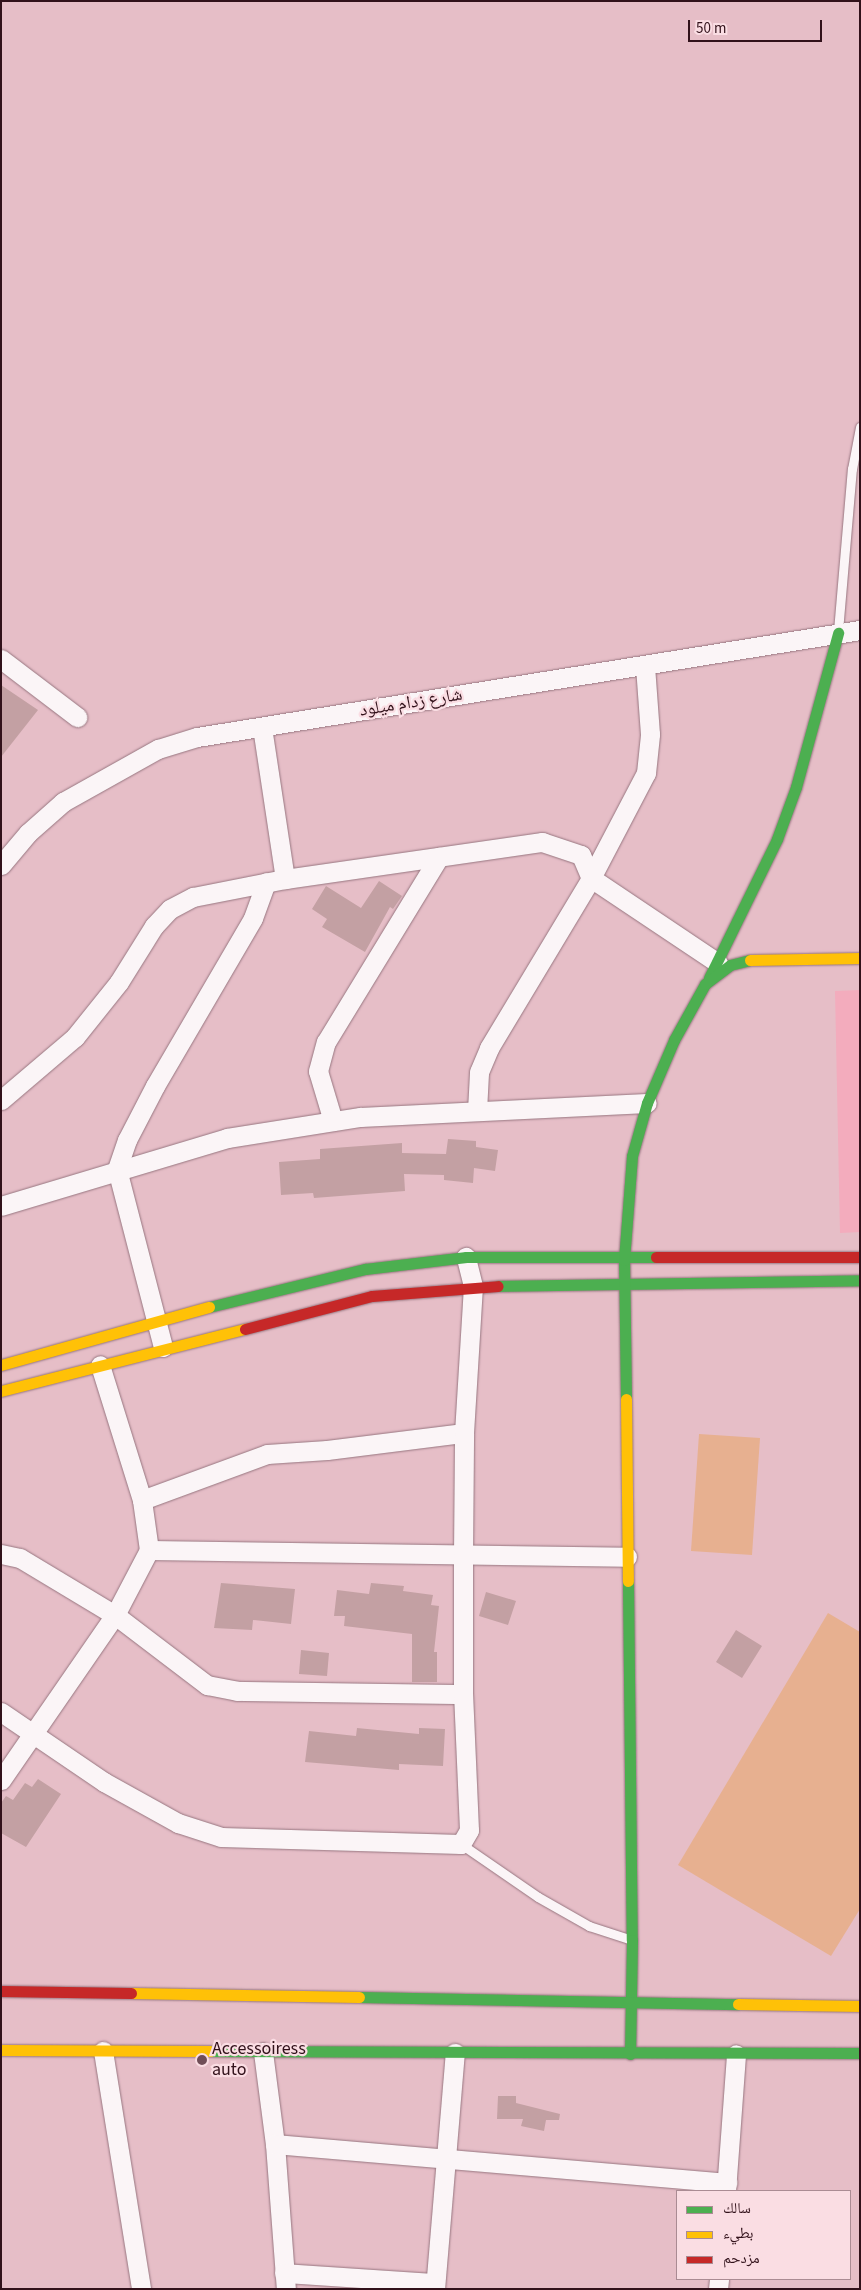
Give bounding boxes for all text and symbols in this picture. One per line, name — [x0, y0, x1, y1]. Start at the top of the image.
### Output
scale bar — [691, 10, 825, 42]
text: 50 m — [696, 18, 726, 39]
street label: شارع زدام ميلود — [358, 684, 464, 722]
place label: Accessoiress auto — [212, 2039, 306, 2082]
marker: Accessoiress auto — [196, 2054, 208, 2066]
legend — [676, 2190, 851, 2280]
text: سالك — [723, 2198, 751, 2219]
text: بطيء — [723, 2223, 753, 2244]
text: مزدحم — [723, 2248, 760, 2269]

